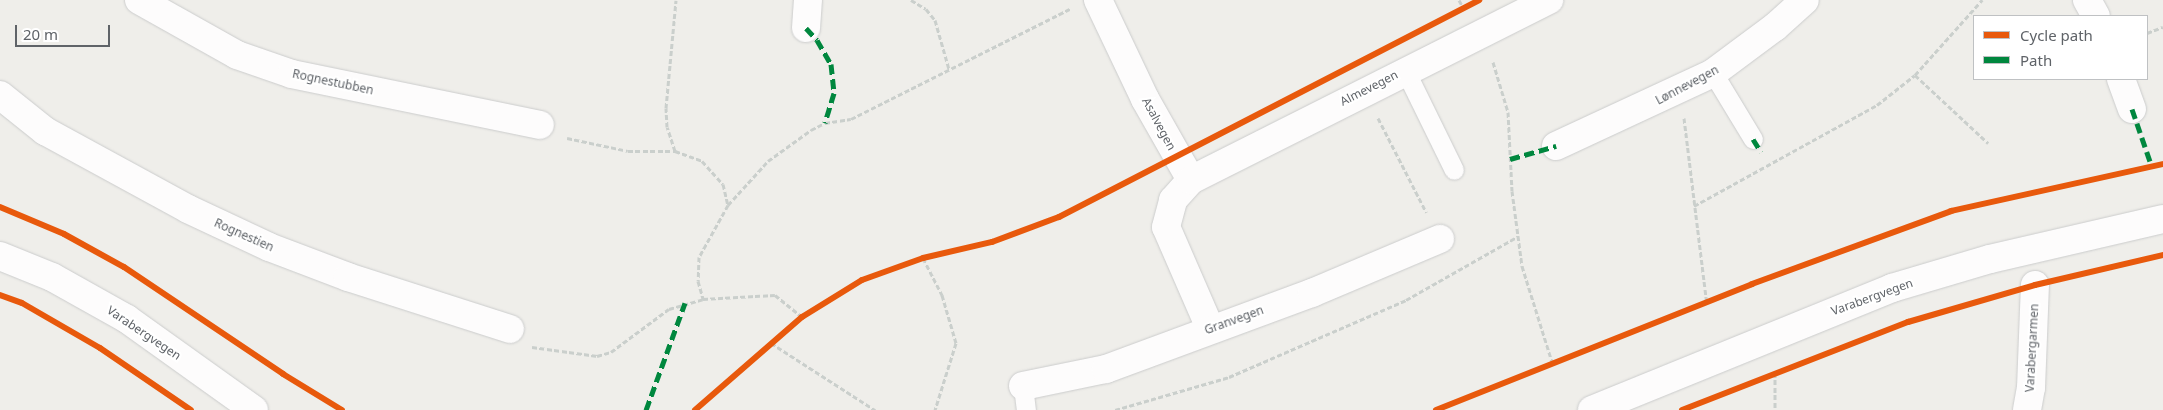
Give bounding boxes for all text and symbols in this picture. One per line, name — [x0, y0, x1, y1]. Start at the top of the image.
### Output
scale bar — [18, 15, 112, 47]
legend — [1973, 15, 2148, 80]
text: 20 m — [23, 24, 58, 44]
text: Cycle path — [2020, 25, 2093, 45]
text: Path — [2020, 50, 2052, 70]
street label: Lønnevegen — [1653, 62, 1721, 108]
street label: Rognestubben — [291, 66, 375, 98]
street label: Almevegen — [1338, 67, 1400, 109]
street label: Asalvegen — [1139, 95, 1179, 153]
street label: Rognestien — [212, 215, 276, 255]
street label: Varabergvegen — [1829, 276, 1915, 318]
street label: Varabergvegen — [104, 303, 184, 363]
street label: Granvegen — [1202, 303, 1266, 337]
street label: Varabergarmen — [2022, 303, 2042, 393]

